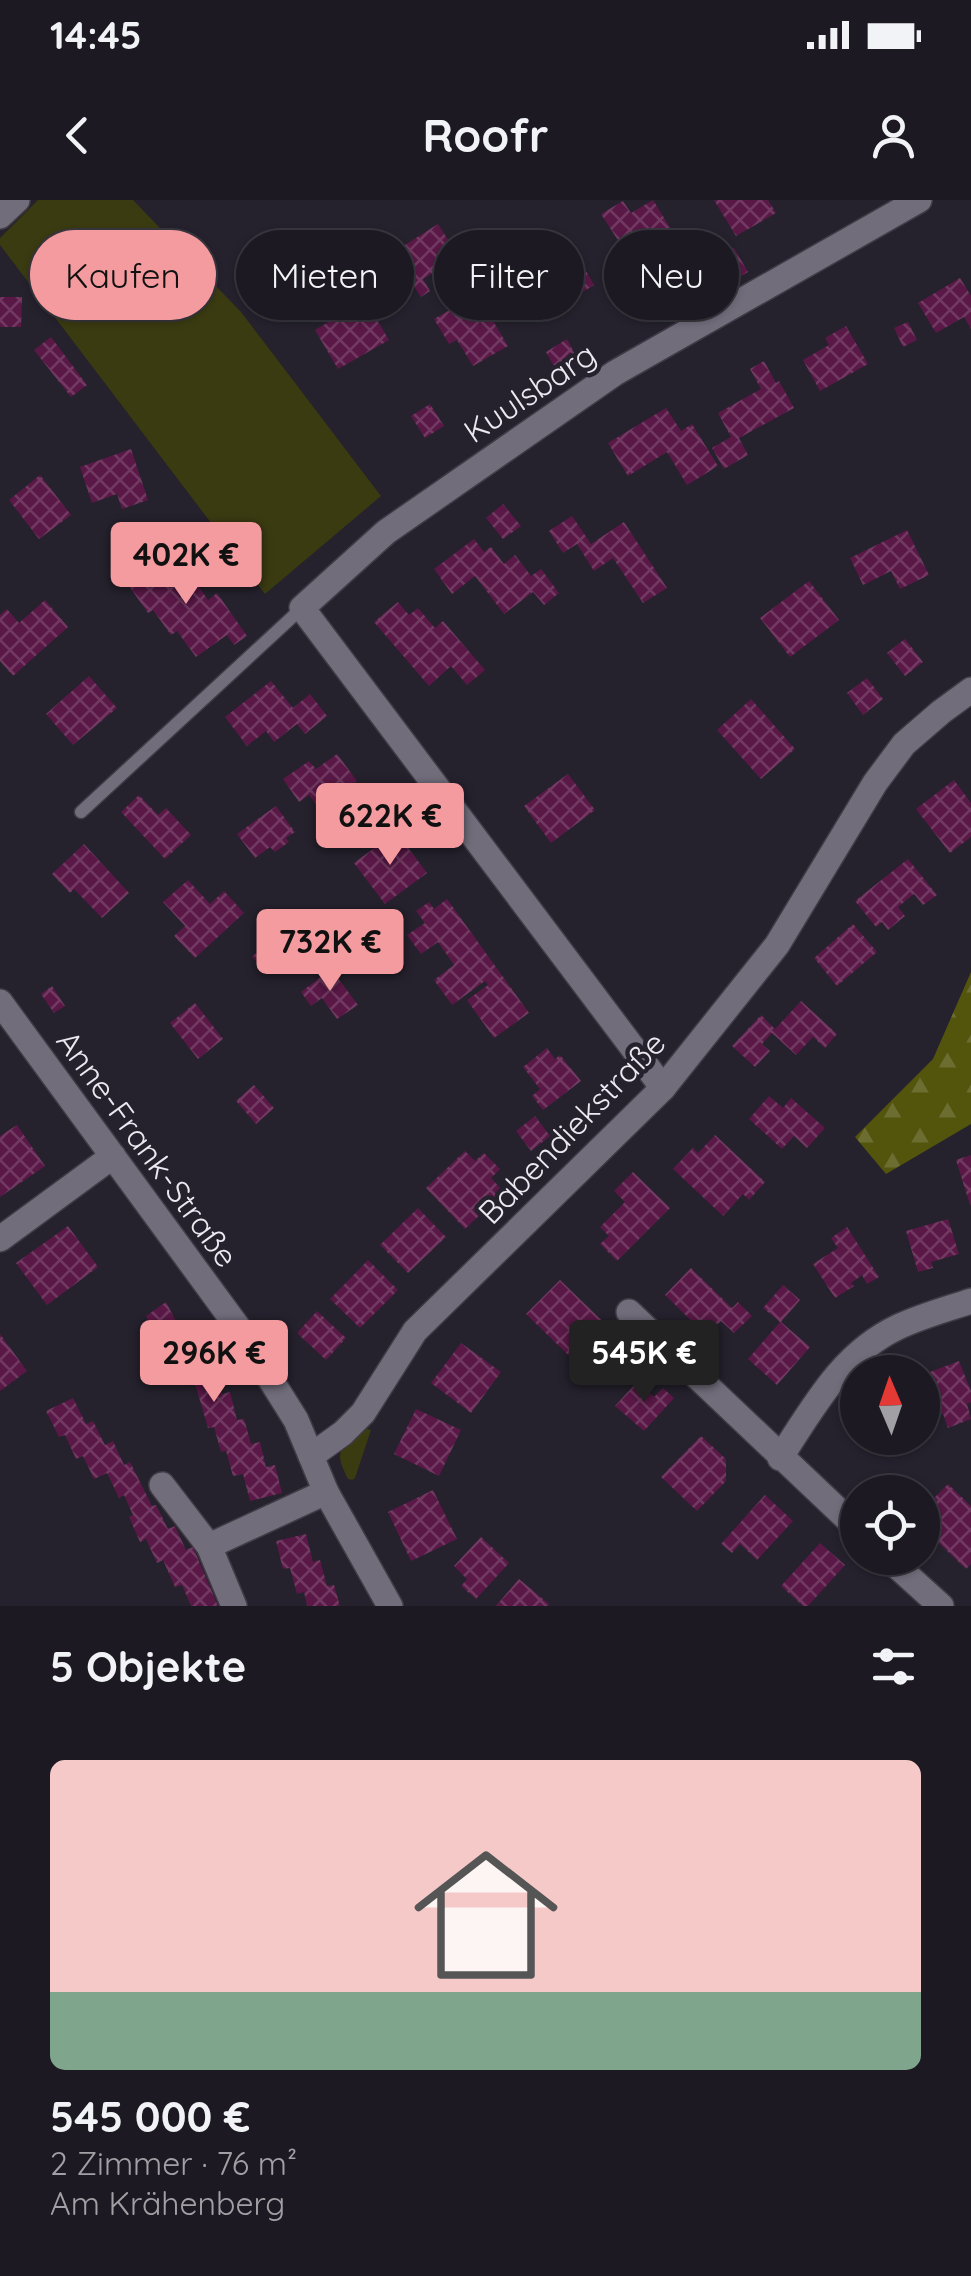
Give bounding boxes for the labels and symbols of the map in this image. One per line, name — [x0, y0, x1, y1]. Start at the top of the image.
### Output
street label: Kuulsbarg — [456, 333, 603, 451]
pin: 402K € — [105, 522, 267, 607]
pin: 622K € — [309, 783, 471, 868]
pin: 732K € — [249, 909, 411, 994]
street label: Anne-Frank-Straße — [48, 1022, 247, 1275]
street label: Babendiekstraße — [469, 1023, 673, 1232]
pin: 296K € — [133, 1320, 295, 1405]
pin: 545K € — [563, 1320, 725, 1405]
north arrow — [840, 1355, 940, 1455]

